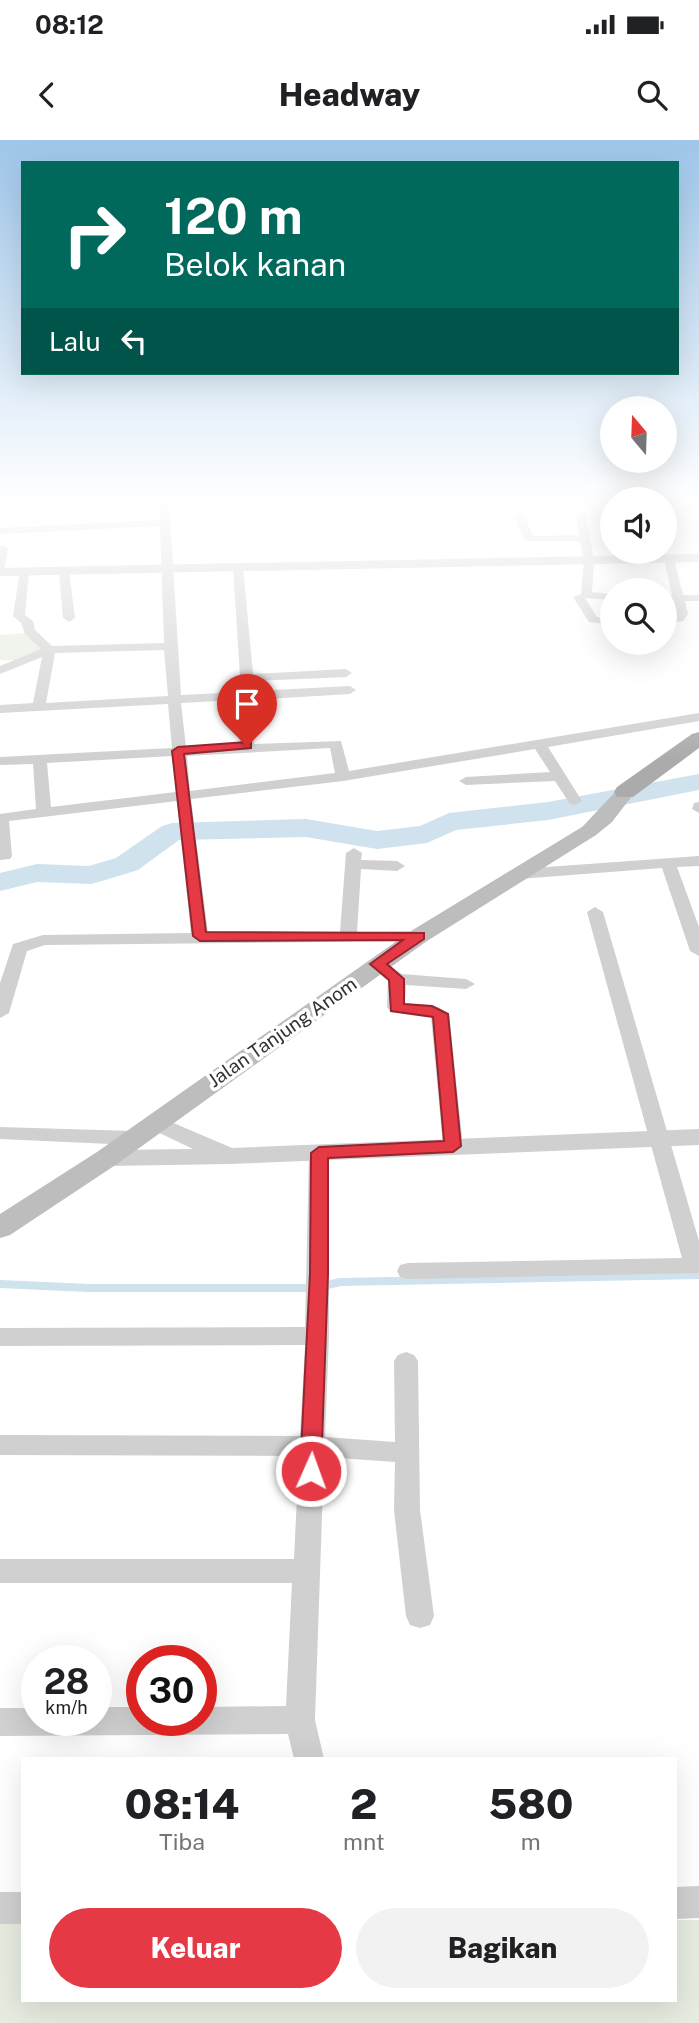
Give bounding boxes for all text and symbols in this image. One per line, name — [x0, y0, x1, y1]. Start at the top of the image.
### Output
text: 08:12 — [35, 9, 104, 40]
icon: back — [28, 76, 66, 114]
text: Headway — [279, 76, 420, 113]
icon: search — [633, 76, 671, 114]
text: 120 m — [164, 187, 303, 245]
icon: right — [49, 189, 140, 280]
text: Belok kanan — [164, 246, 346, 283]
icon: left — [115, 322, 153, 360]
text: Lalu — [49, 326, 101, 357]
north arrow — [600, 396, 677, 472]
map controls — [600, 396, 677, 655]
button: sound — [600, 487, 677, 564]
button: search — [600, 578, 677, 655]
pin — [217, 674, 277, 746]
icon: arrive — [228, 685, 266, 723]
street label: Jalan Tanjung Anom — [203, 972, 361, 1092]
position arrow — [274, 1434, 348, 1508]
speed limit sign: 30 — [126, 1645, 217, 1736]
text: 28 — [44, 1661, 89, 1702]
text: km/h — [45, 1697, 88, 1718]
text: 08:14 — [125, 1779, 239, 1828]
text: 2 — [350, 1779, 378, 1828]
text: 580 — [488, 1779, 573, 1828]
text: Tiba — [159, 1828, 205, 1855]
text: mnt — [343, 1828, 385, 1855]
text: m — [521, 1828, 541, 1855]
button: Keluar — [49, 1908, 342, 1988]
button: Bagikan — [356, 1908, 649, 1988]

